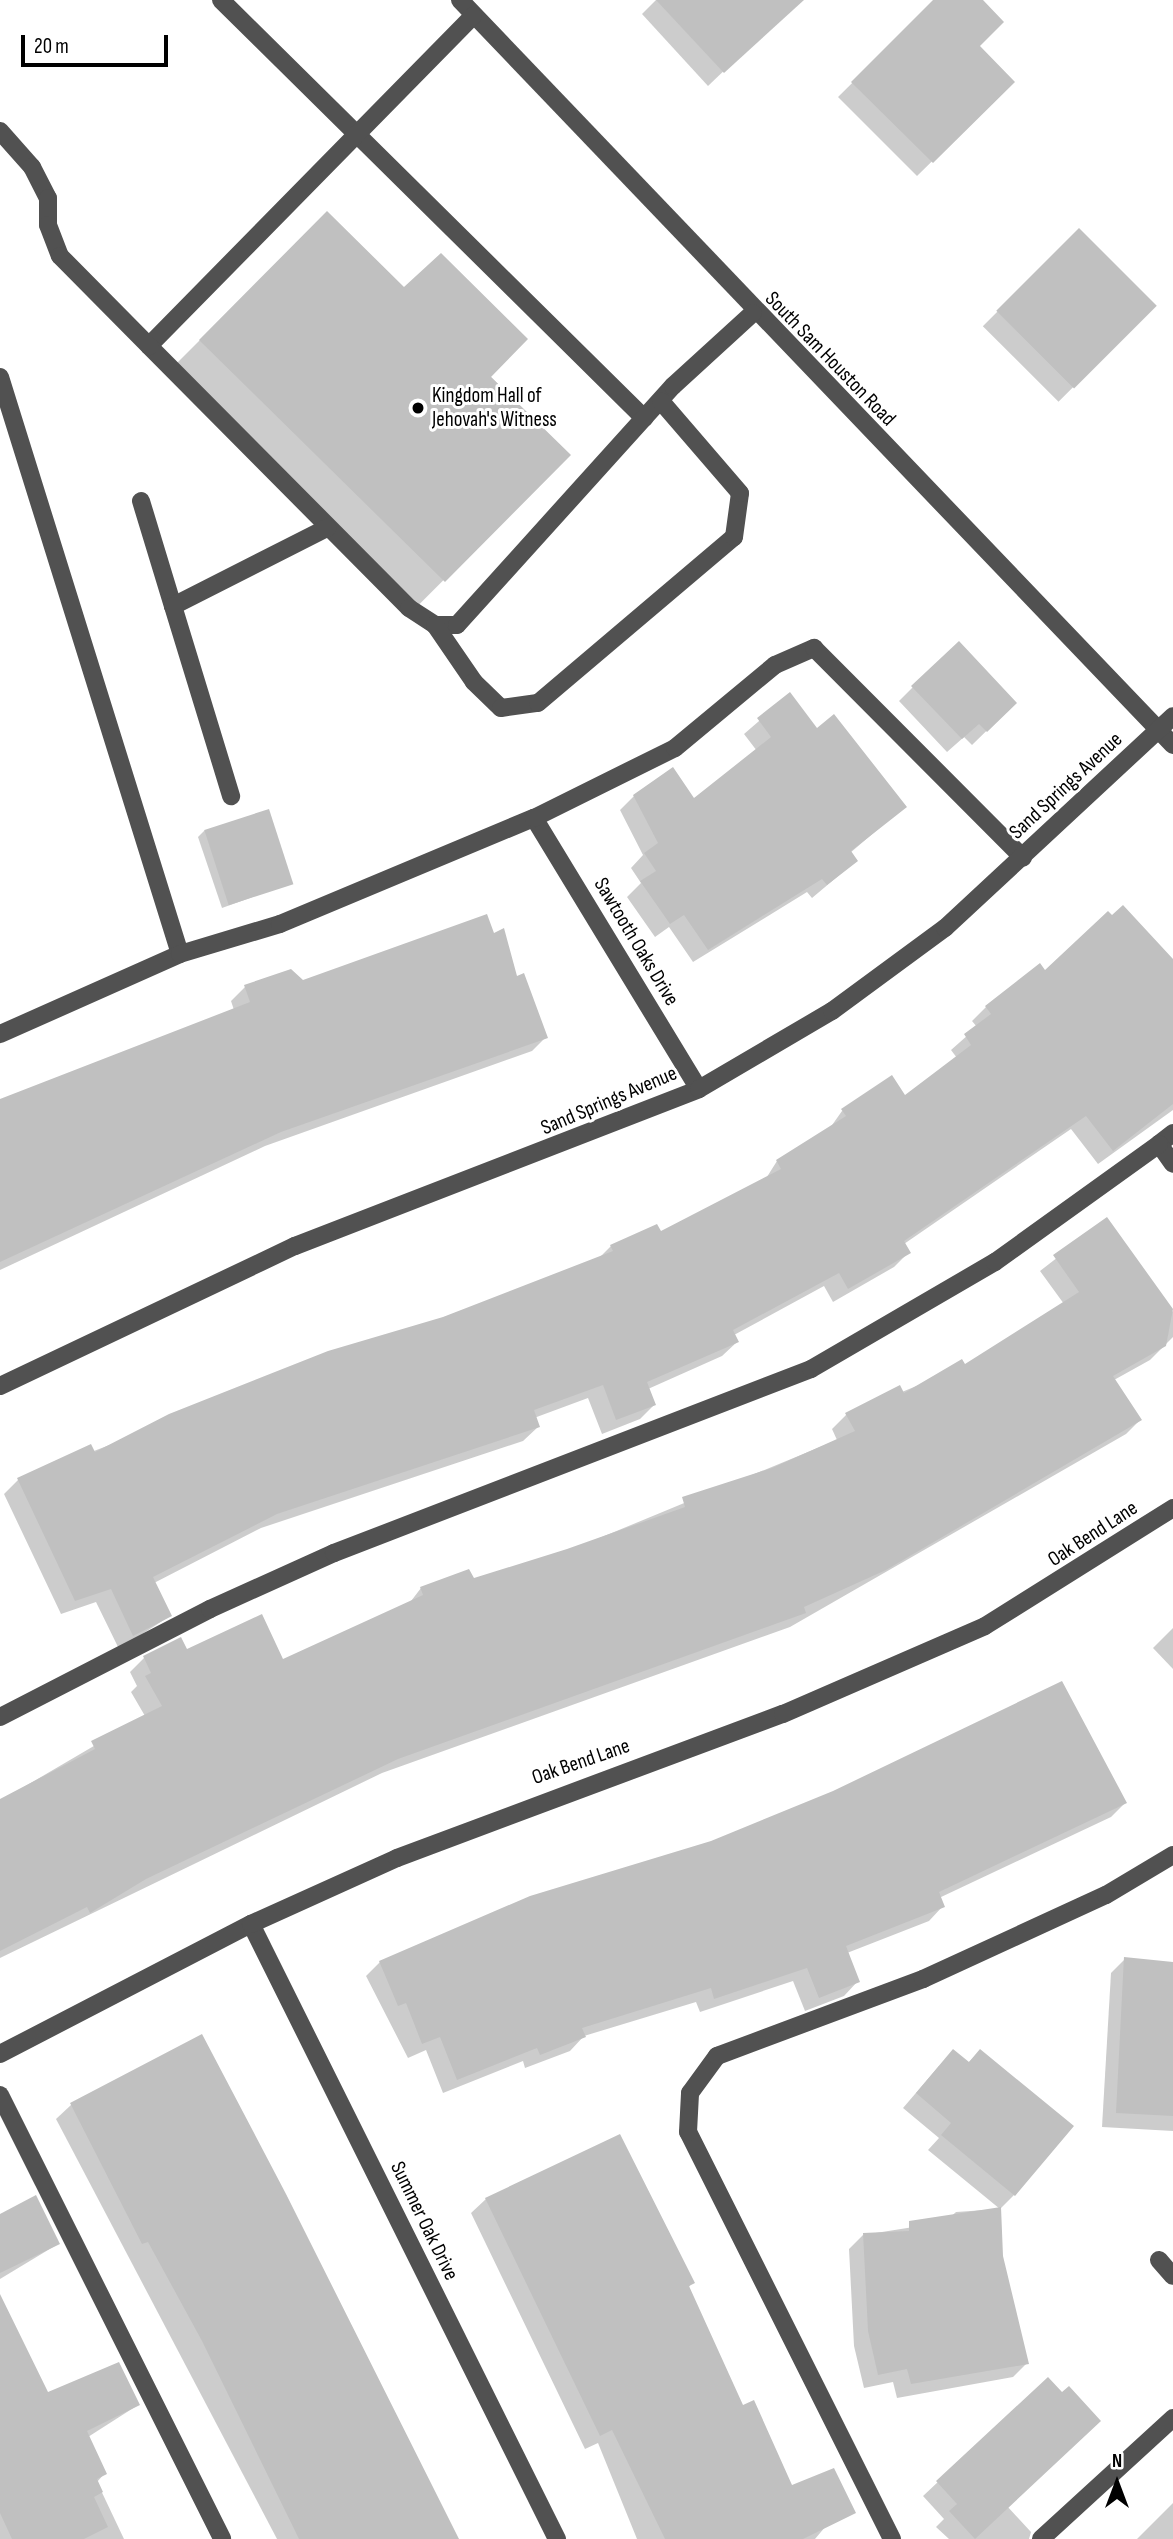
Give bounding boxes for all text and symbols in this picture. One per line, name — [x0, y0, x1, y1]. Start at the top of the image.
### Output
scale bar — [24, 21, 172, 65]
text: 20 m — [34, 34, 69, 59]
street label: South Sam Houston Road — [759, 287, 901, 431]
place label: Kingdom Hall of Jehovah's Witness — [432, 383, 557, 433]
marker: Kingdom Hall of Jehovah's Witness — [410, 400, 426, 416]
street label: Sand Springs Avenue — [1004, 727, 1128, 845]
street label: Sawtooth Oaks Drive — [588, 874, 684, 1010]
street label: Sand Springs Avenue — [537, 1061, 681, 1141]
street label: Oak Bend Lane — [1043, 1496, 1143, 1572]
street label: Oak Bend Lane — [529, 1734, 633, 1790]
street label: Summer Oak Drive — [384, 2158, 464, 2284]
north arrow — [1082, 2448, 1152, 2518]
text: N — [1112, 2450, 1122, 2473]

